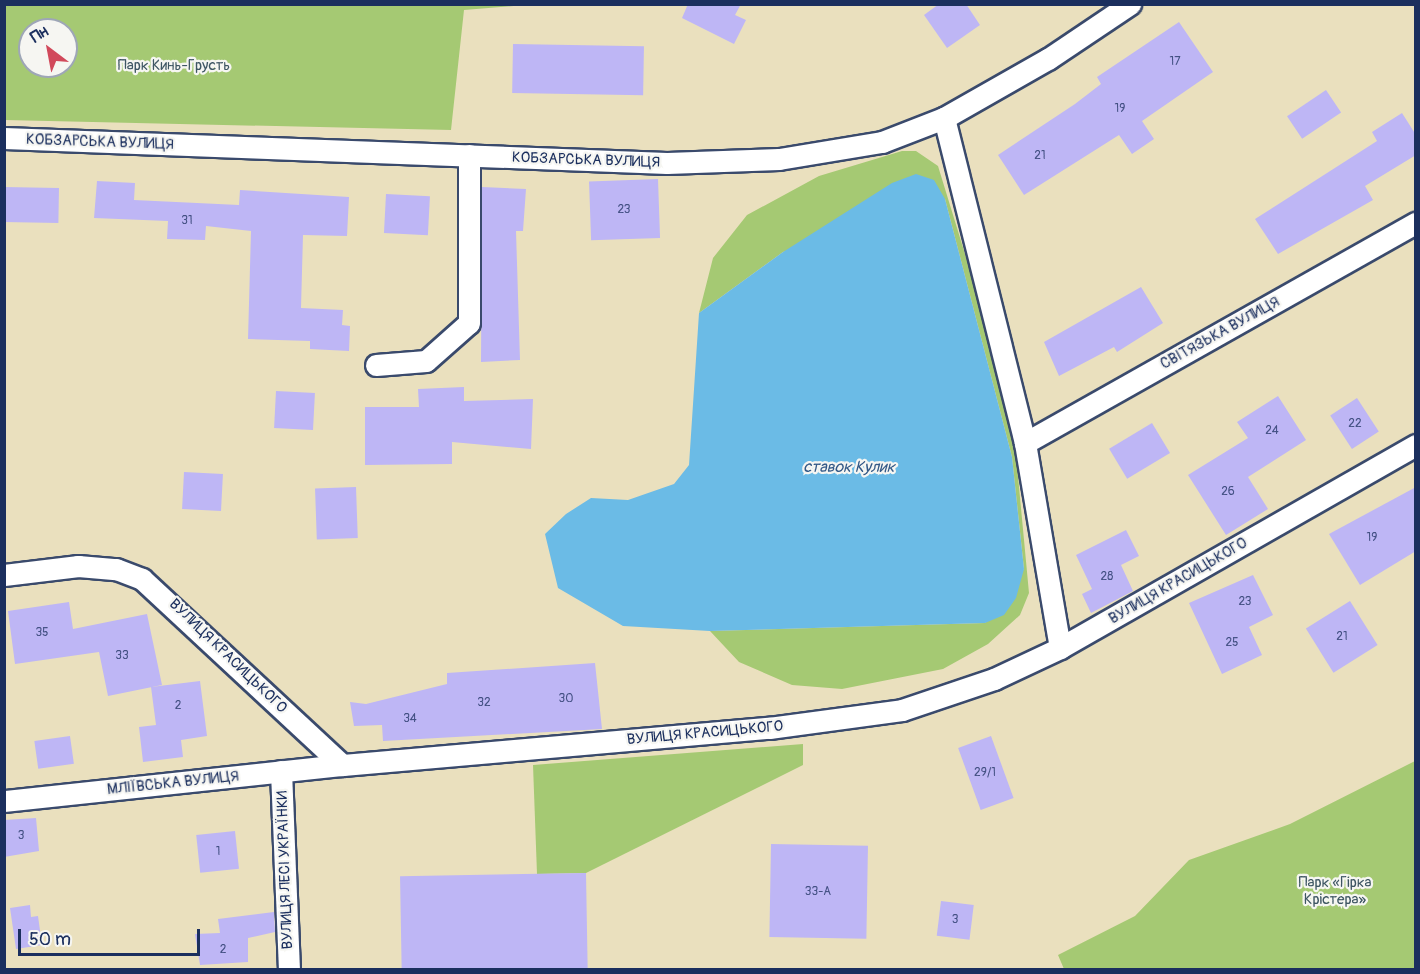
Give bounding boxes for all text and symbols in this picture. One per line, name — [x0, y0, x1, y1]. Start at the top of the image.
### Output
north arrow — [18, 18, 78, 78]
text: Пн — [27, 21, 52, 48]
house number: 17 — [1169, 55, 1181, 69]
park label: Парк Кинь-Грусть — [118, 57, 230, 75]
house number: 19 — [1115, 102, 1125, 116]
street label: КОБЗАРСЬКА ВУЛИЦЯ — [26, 130, 174, 154]
street label: КОБЗАРСЬКА ВУЛИЦЯ — [512, 148, 660, 172]
house number: 21 — [1034, 149, 1046, 163]
house number: 23 — [617, 203, 631, 217]
house number: 31 — [181, 214, 193, 228]
street label: СВІТЯЗЬКА ВУЛИЦЯ — [1157, 293, 1283, 373]
house number: 22 — [1348, 417, 1362, 431]
house number: 24 — [1265, 424, 1279, 438]
water label: ставок Кулик — [803, 457, 895, 477]
house number: 26 — [1221, 485, 1235, 499]
house number: 19 — [1367, 531, 1377, 545]
street label: ВУЛИЦЯ КРАСИЦЬКОГО — [1106, 534, 1250, 628]
house number: 28 — [1101, 570, 1113, 584]
street label: ВУЛИЦЯ КРАСИЦЬКОГО — [165, 595, 291, 717]
house number: 23 — [1238, 595, 1252, 609]
house number: 35 — [35, 626, 49, 640]
house number: 21 — [1336, 630, 1348, 644]
house number: 25 — [1225, 636, 1239, 650]
house number: 33 — [115, 649, 129, 663]
house number: 30 — [559, 692, 573, 706]
house number: 32 — [477, 696, 491, 710]
house number: 2 — [175, 699, 181, 713]
house number: 34 — [403, 712, 417, 726]
street label: ВУЛИЦЯ КРАСИЦЬКОГО — [626, 717, 784, 749]
house number: 29/1 — [974, 766, 996, 780]
street label: МЛІЇВСЬКА ВУЛИЦЯ — [106, 767, 240, 799]
street label: ВУЛИЦЯ ЛЕСІ УКРАЇНКИ — [273, 790, 297, 950]
house number: 3 — [18, 829, 24, 843]
house number: 1 — [216, 845, 220, 859]
park label: Парк «Гірка Крістера» — [1298, 873, 1372, 908]
house number: 33-А — [805, 885, 831, 899]
house number: 3 — [952, 913, 958, 927]
scale bar — [21, 917, 202, 955]
text: 50 m — [29, 928, 71, 951]
house number: 2 — [220, 943, 226, 957]

